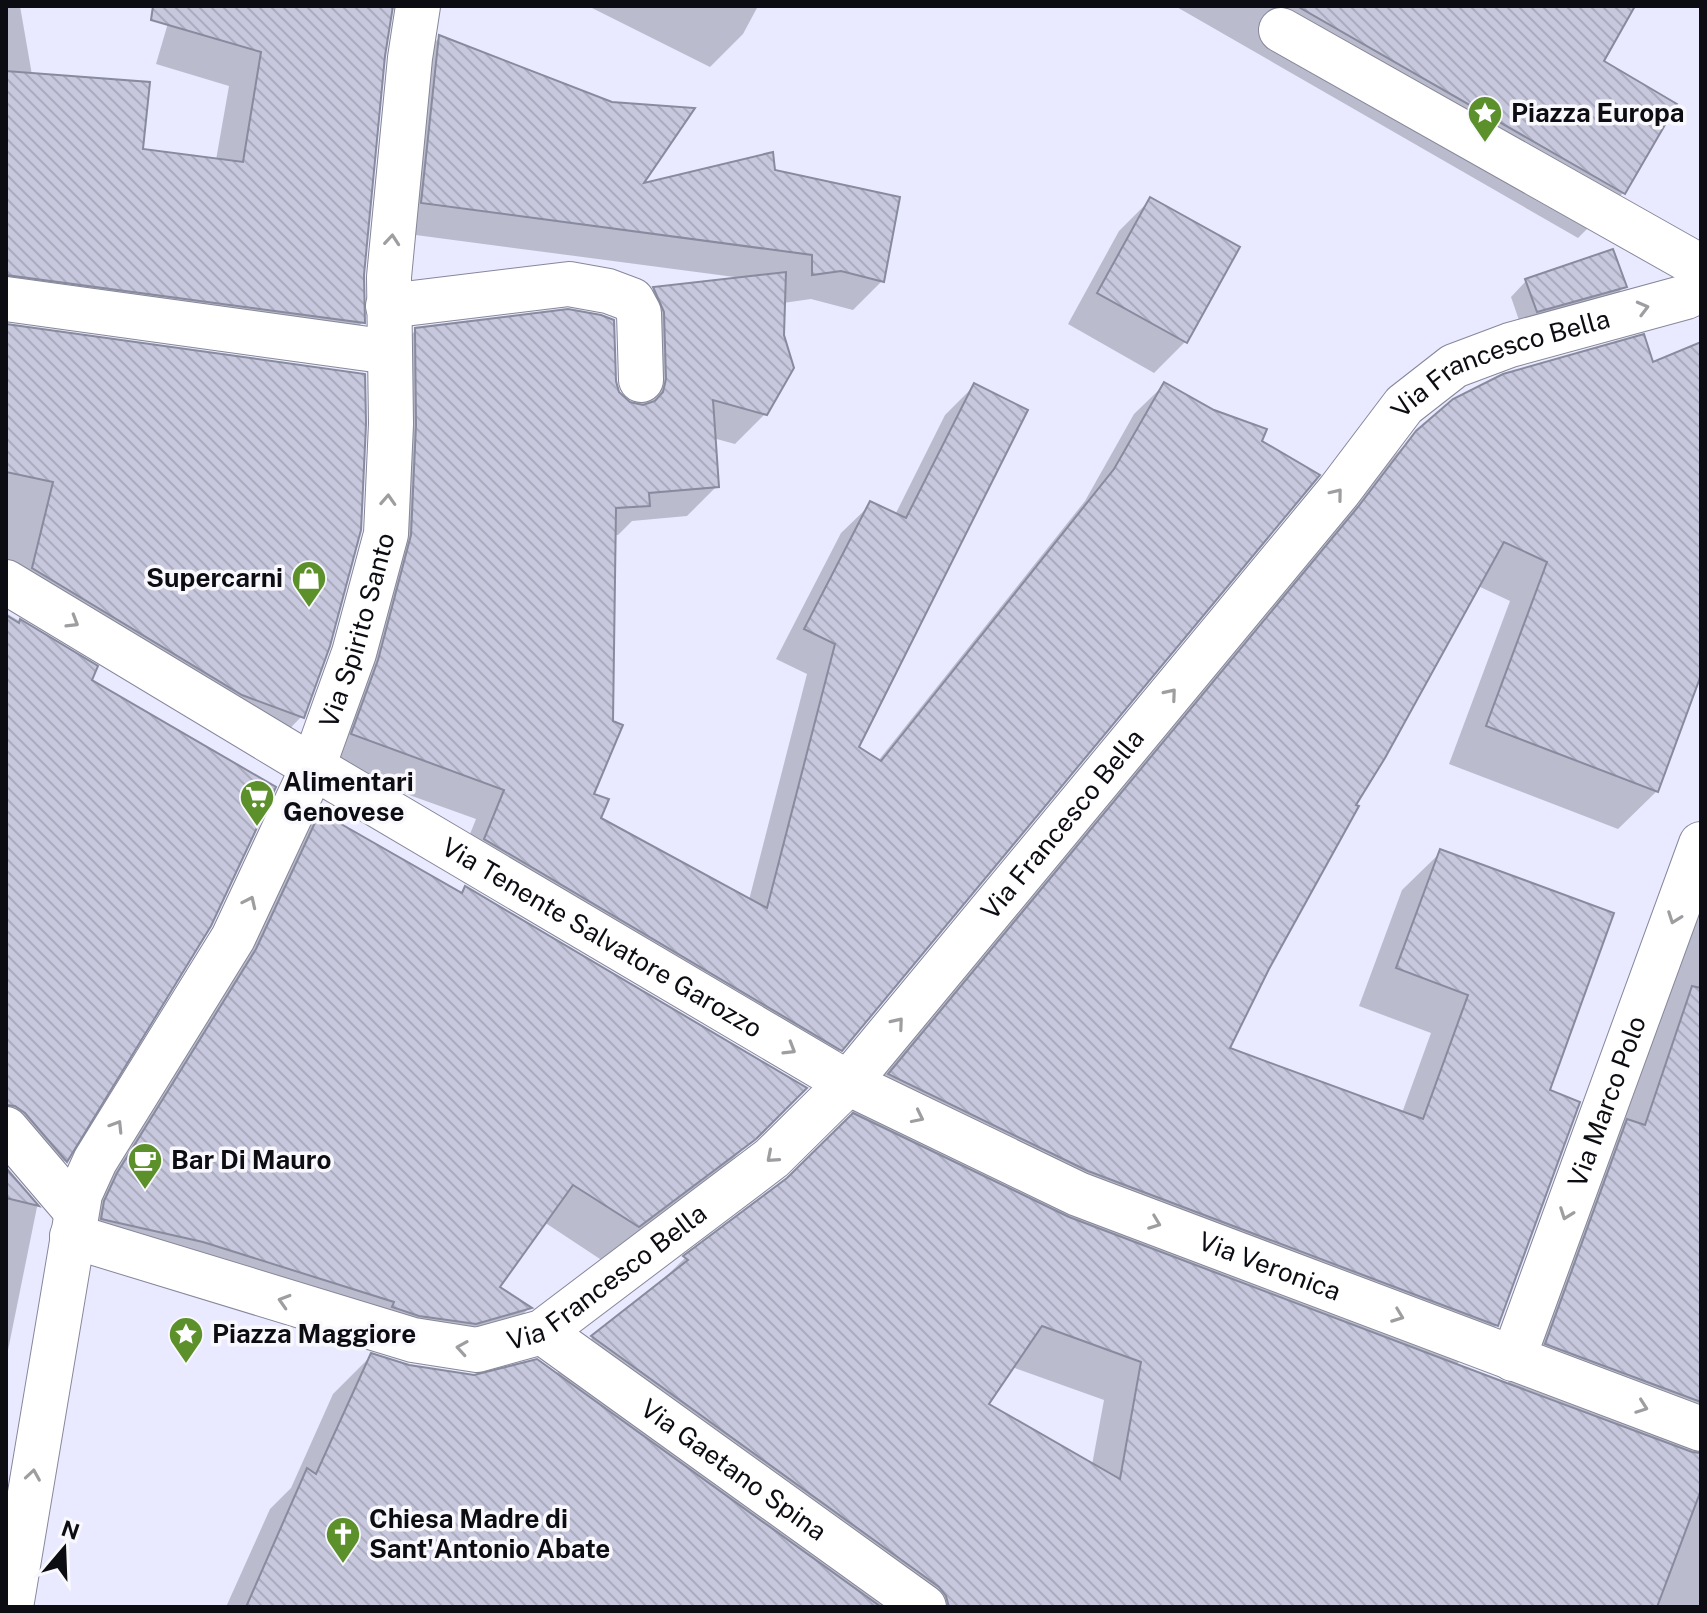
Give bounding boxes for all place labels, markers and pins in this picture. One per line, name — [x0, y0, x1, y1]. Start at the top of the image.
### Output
place icon: Piazza Europa — [1466, 94, 1504, 144]
place label: Piazza Europa — [1511, 97, 1685, 128]
shop icon: Supercarni — [290, 559, 328, 609]
place label: Supercarni — [146, 562, 283, 593]
place label: Alimentari Genovese — [283, 766, 414, 827]
supermarket icon: Alimentari Genovese — [238, 778, 276, 828]
cafe icon: Bar Di Mauro — [126, 1141, 164, 1191]
place label: Bar Di Mauro — [171, 1144, 331, 1175]
place icon: Piazza Maggiore — [167, 1315, 205, 1365]
place label: Piazza Maggiore — [212, 1318, 416, 1349]
place label: Chiesa Madre di Sant'Antonio Abate — [369, 1503, 610, 1564]
church icon: Chiesa Madre di Sant'Antonio Abate — [324, 1515, 362, 1565]

